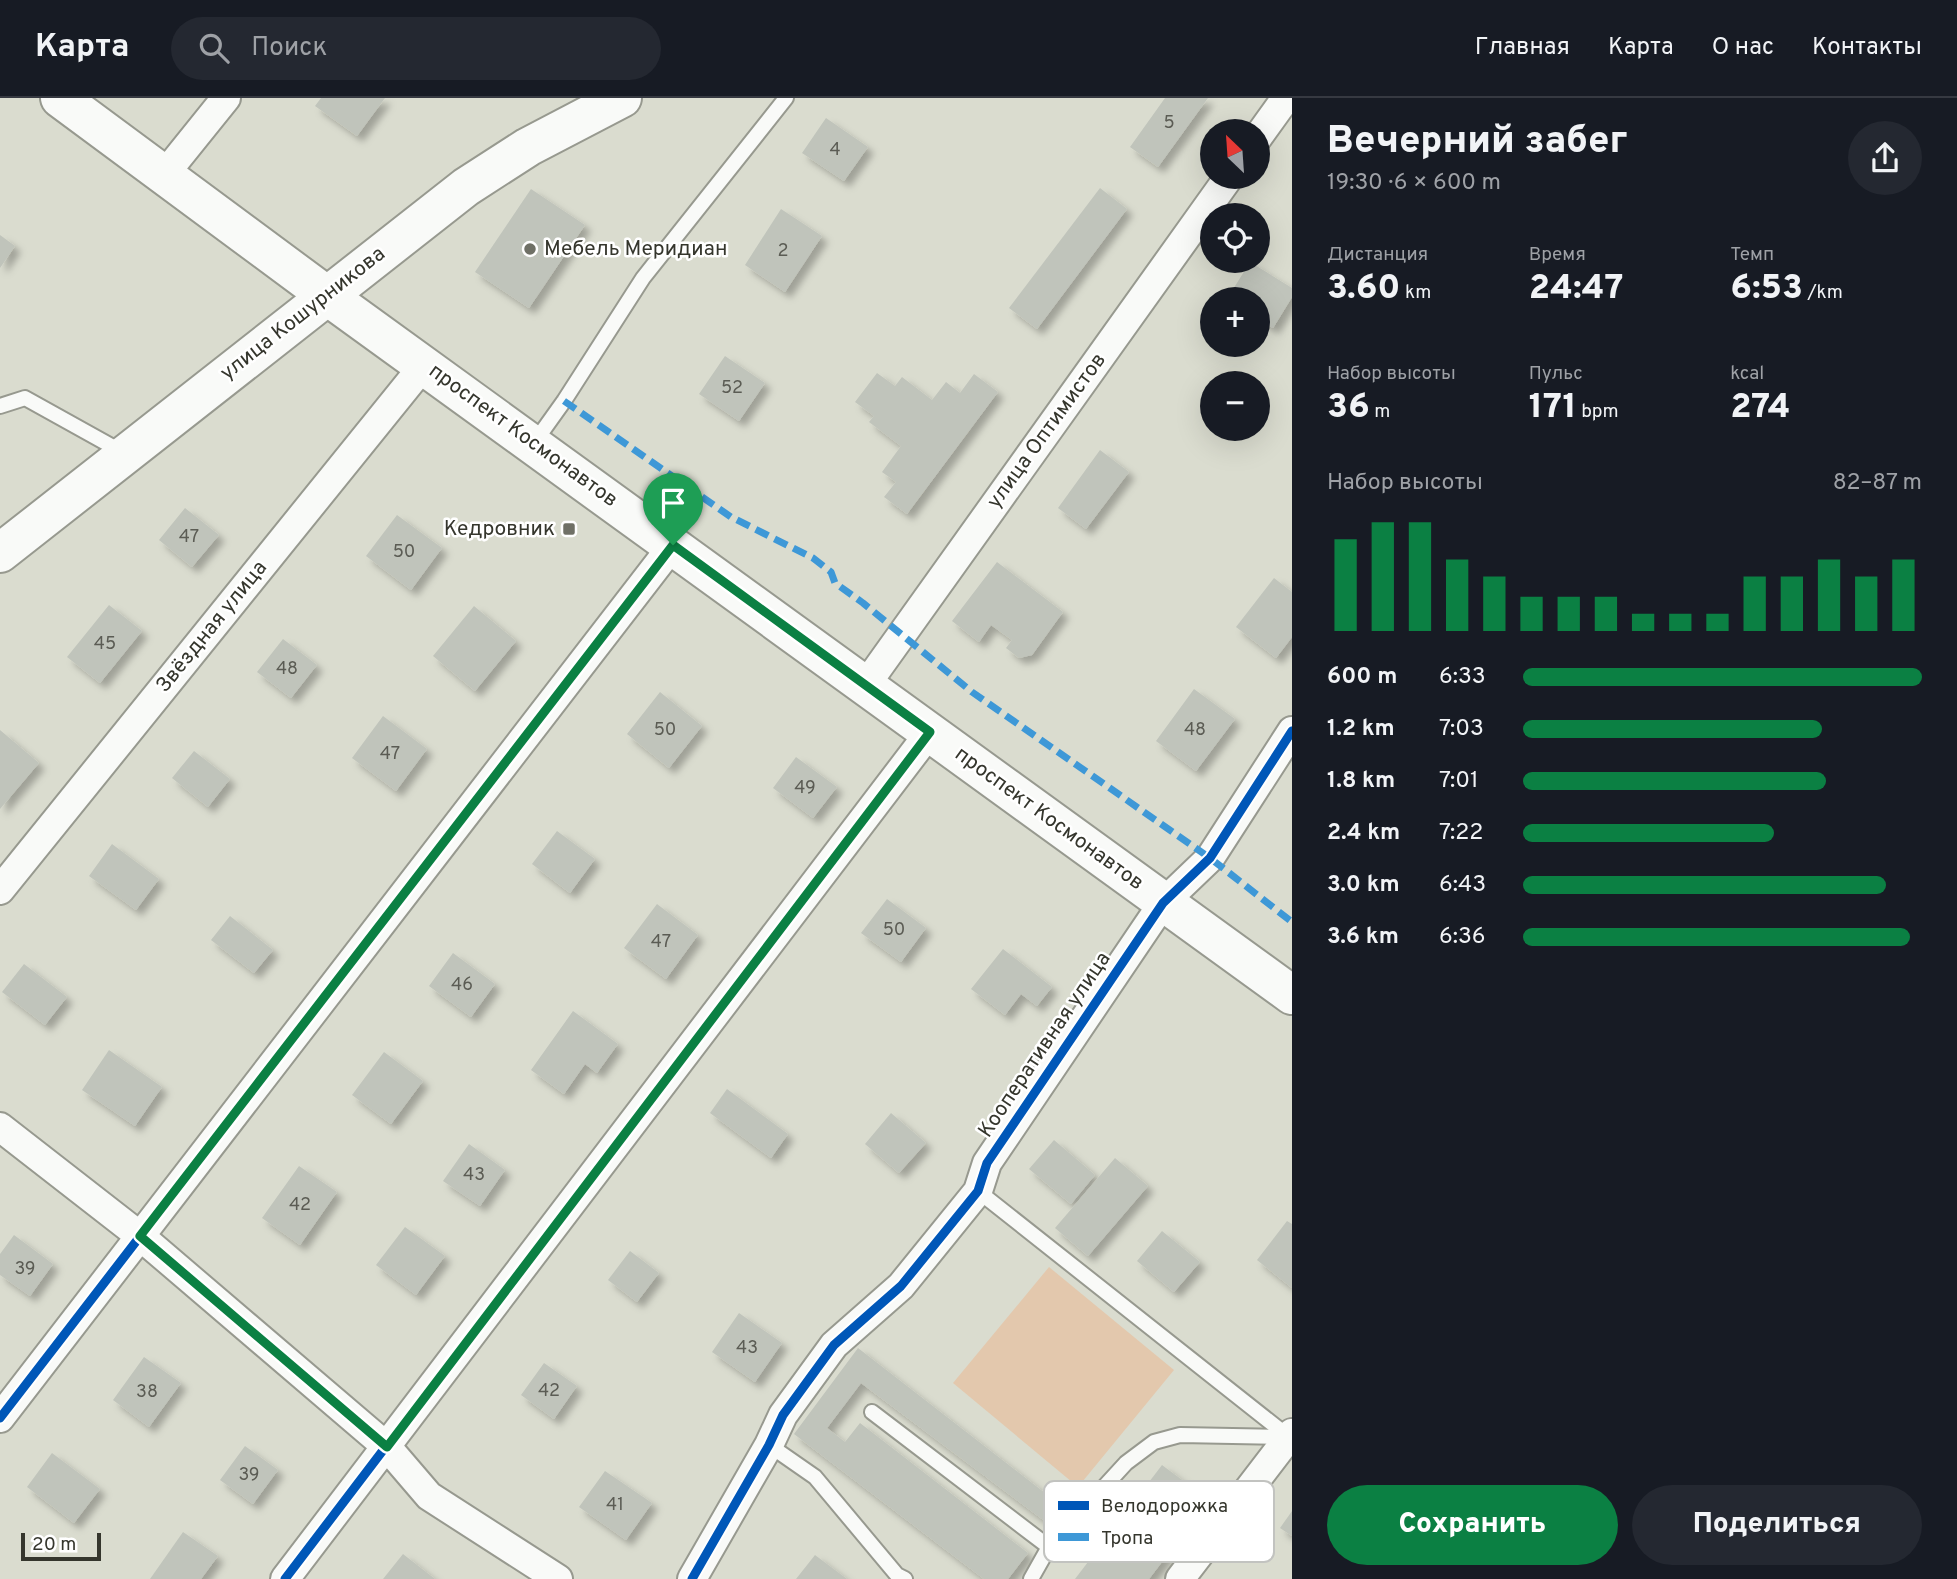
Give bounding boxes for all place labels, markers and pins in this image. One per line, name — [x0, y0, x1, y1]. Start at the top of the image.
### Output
place label: Мебель Меридиан — [544, 236, 727, 263]
marker: Мебель Меридиан — [522, 241, 538, 257]
pin — [643, 473, 703, 545]
place label: Кедровник — [444, 516, 555, 543]
marker: Кедровник — [561, 521, 577, 537]

